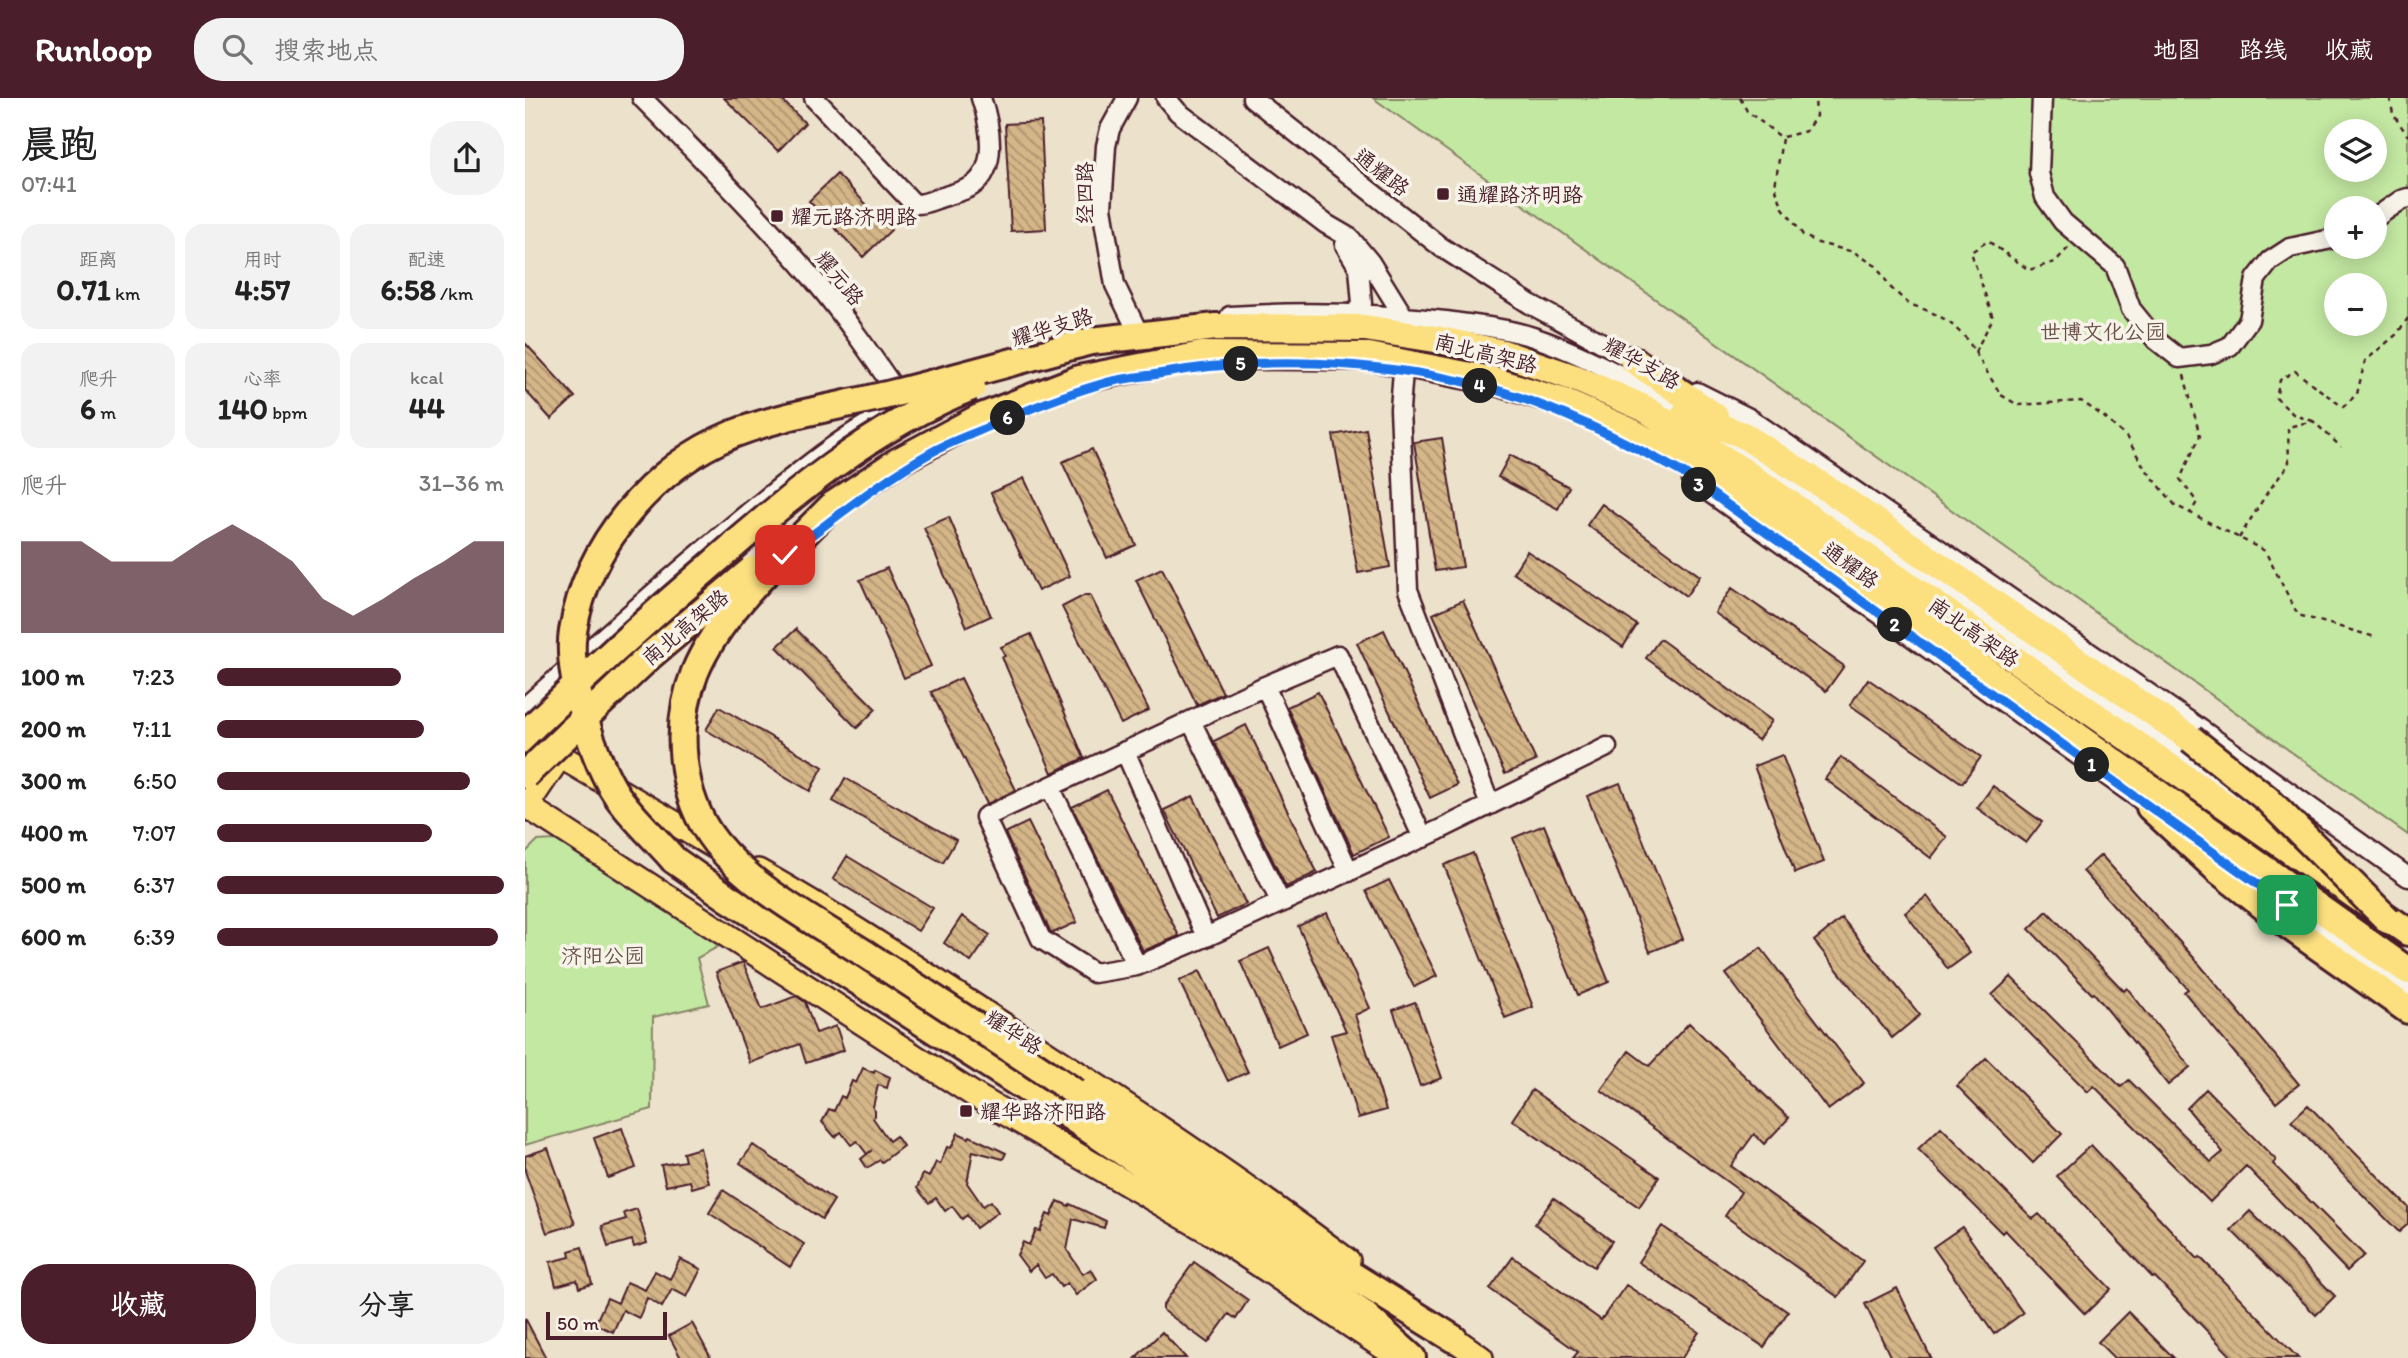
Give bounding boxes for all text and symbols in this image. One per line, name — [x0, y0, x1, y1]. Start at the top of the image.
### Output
search box — [194, 18, 684, 81]
text: Runloop — [35, 30, 152, 69]
icon: search — [218, 30, 256, 68]
text: 搜索地点 — [274, 34, 378, 66]
text: 地图 — [2153, 35, 2201, 64]
text: 路线 — [2239, 35, 2287, 64]
text: 收藏 — [2325, 35, 2373, 64]
map controls — [2324, 119, 2387, 336]
button: layers — [2324, 119, 2387, 182]
text: 晨跑 — [21, 121, 97, 167]
button: share — [430, 121, 504, 195]
street label: 通耀路 — [1349, 143, 1415, 201]
street label: 经四路 — [1072, 162, 1097, 225]
text: 07:41 — [21, 170, 77, 198]
place label: 通耀路济明路 — [1457, 182, 1583, 207]
marker: 通耀路济明路 — [1435, 186, 1451, 202]
button: + — [2324, 196, 2387, 259]
place label: 耀元路济明路 — [791, 204, 917, 229]
marker: 耀元路济明路 — [769, 208, 785, 224]
street label: 耀元路 — [810, 246, 870, 310]
text: 距离 — [79, 248, 117, 271]
text: 用时 — [243, 248, 282, 271]
text: 配速 — [408, 248, 446, 271]
text: 0.71 — [56, 271, 111, 308]
text: 4:57 — [234, 271, 291, 308]
text: 6:58 — [380, 271, 436, 308]
button: − — [2324, 273, 2387, 336]
text: km — [111, 282, 140, 305]
text: /km — [436, 282, 473, 305]
street label: 耀华支路 — [1008, 303, 1096, 351]
park label: 世博文化公园 — [2040, 319, 2166, 344]
street label: 南北高架路 — [1432, 328, 1540, 378]
street label: 耀华支路 — [1599, 332, 1685, 394]
pin: 5 — [1223, 346, 1259, 382]
text: 5 — [1236, 352, 1245, 375]
text: kcal — [410, 366, 444, 389]
text: 爬升 — [79, 367, 117, 390]
text: 心率 — [243, 367, 282, 390]
pin: 4 — [1462, 368, 1497, 404]
text: 4 — [1474, 374, 1485, 397]
text: 44 — [409, 389, 445, 426]
text: 6 — [80, 390, 96, 427]
text: 140 — [218, 390, 268, 427]
pin: 6 — [991, 400, 1025, 436]
text: m — [96, 401, 116, 424]
text: bpm — [268, 401, 307, 424]
text: 6 — [1002, 406, 1013, 429]
pin: 3 — [1681, 468, 1717, 502]
text: 31–36 m — [419, 469, 504, 497]
text: 爬升 — [21, 471, 67, 499]
text: 3 — [1693, 473, 1704, 496]
pin — [755, 525, 815, 585]
icon: check — [766, 536, 804, 574]
street label: 通耀路 — [1818, 536, 1884, 594]
street label: 南北高架路 — [637, 584, 733, 670]
street label: 南北高架路 — [1924, 592, 2024, 672]
pin: 2 — [1877, 608, 1913, 642]
text: 2 — [1890, 613, 1900, 636]
text: 100 m — [21, 663, 85, 691]
text: 7:23 — [133, 663, 175, 691]
text: 200 m — [21, 715, 86, 743]
text: 7:11 — [133, 715, 171, 743]
pin: 1 — [2075, 748, 2109, 782]
text: 1 — [2087, 753, 2096, 776]
text: 300 m — [21, 767, 86, 795]
text: 6:50 — [133, 767, 177, 795]
text: 400 m — [21, 819, 88, 847]
text: 7:07 — [133, 819, 176, 847]
text: 500 m — [21, 871, 86, 899]
text: 6:37 — [133, 871, 175, 899]
pin — [2257, 875, 2317, 935]
icon: arrive — [2268, 886, 2306, 924]
text: 600 m — [21, 923, 86, 951]
text: 6:39 — [133, 923, 175, 951]
park label: 济阳公园 — [561, 943, 645, 968]
street label: 耀华路 — [981, 1004, 1047, 1060]
place label: 耀华路济阳路 — [980, 1099, 1106, 1124]
marker: 耀华路济阳路 — [958, 1103, 974, 1119]
button: 收藏 — [21, 1264, 256, 1344]
button: 分享 — [270, 1264, 504, 1344]
scale bar — [546, 1309, 667, 1341]
text: 50 m — [557, 1312, 599, 1335]

